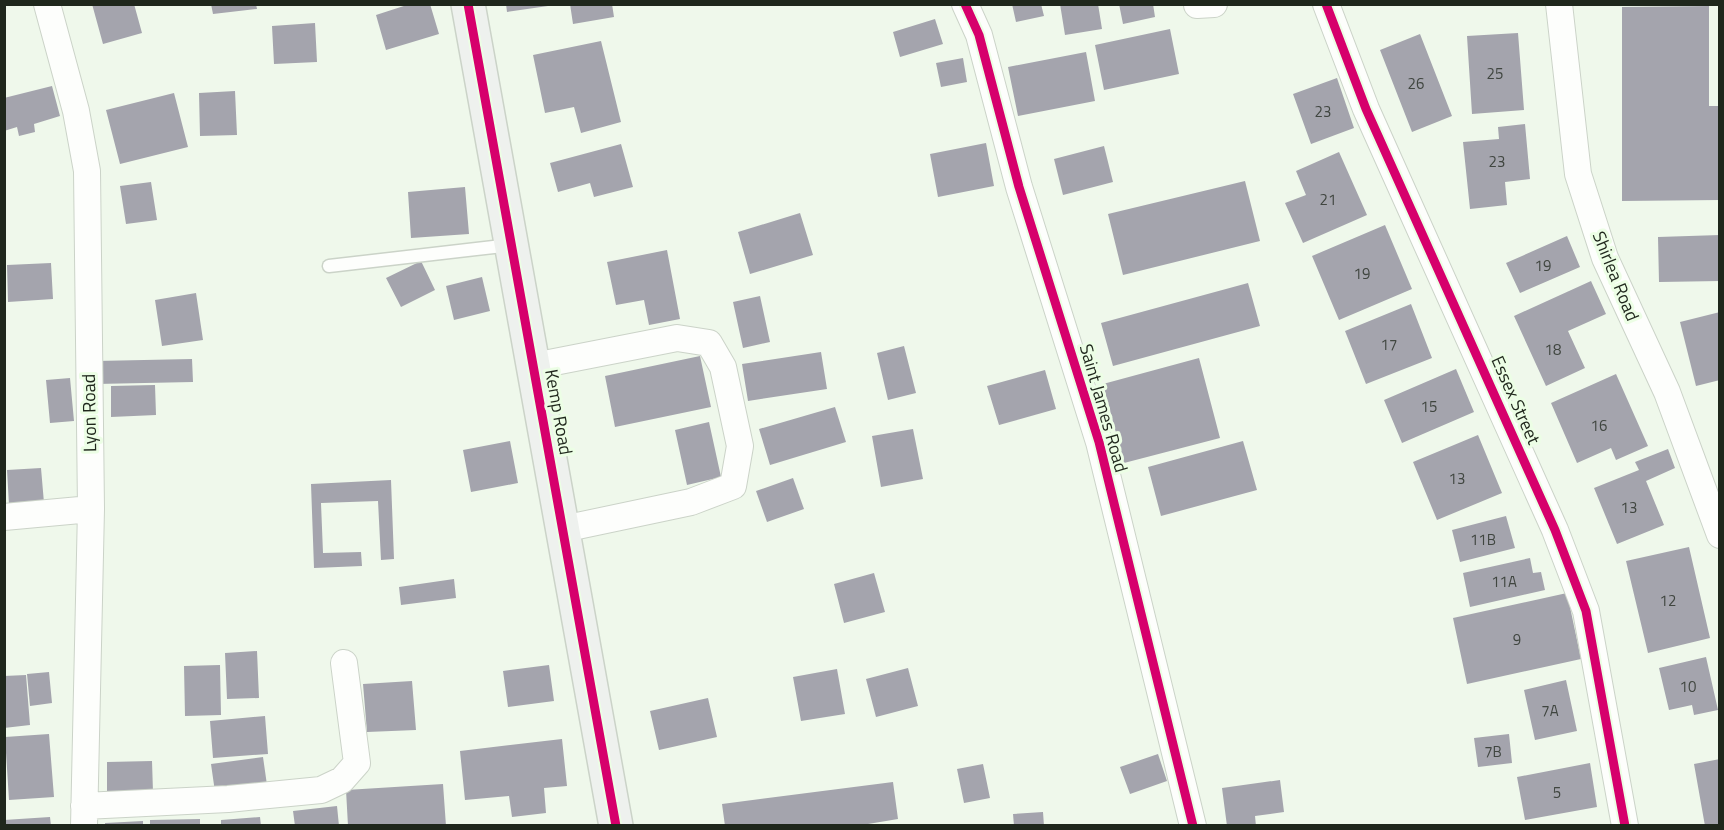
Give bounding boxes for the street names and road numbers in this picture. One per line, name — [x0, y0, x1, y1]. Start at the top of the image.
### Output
street label: Shirlea Road — [1586, 227, 1646, 325]
street label: Saint James Road — [1073, 341, 1135, 475]
street label: Essex Street — [1485, 351, 1548, 449]
street label: Kemp Road — [538, 367, 580, 457]
street label: Lyon Road — [75, 374, 103, 452]

